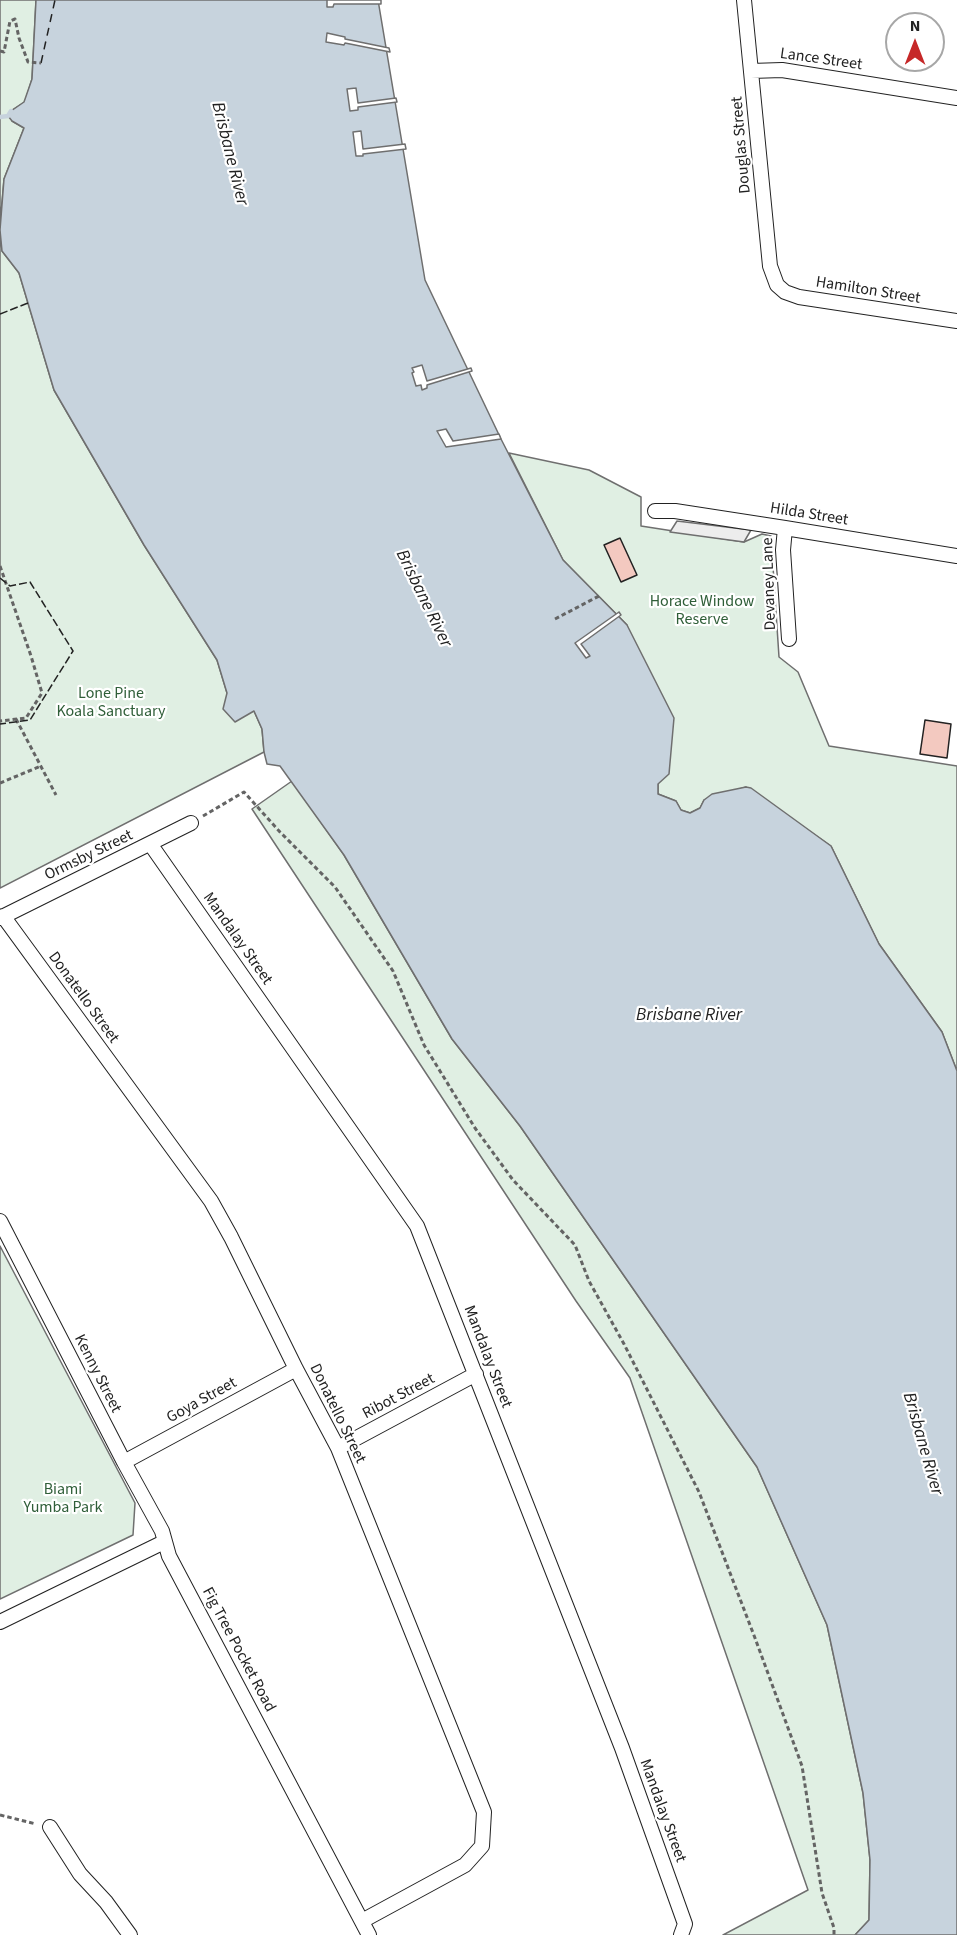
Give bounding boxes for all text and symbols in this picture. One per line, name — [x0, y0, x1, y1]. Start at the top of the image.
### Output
north arrow — [885, 12, 945, 72]
text: N — [910, 15, 920, 37]
street label: Lance Street — [779, 45, 863, 75]
street label: Douglas Street — [728, 96, 756, 194]
water label: Brisbane River — [206, 100, 252, 208]
street label: Hamilton Street — [814, 273, 922, 309]
street label: Hilda Street — [769, 499, 849, 531]
street label: Devaney Lane — [759, 537, 781, 631]
water label: Brisbane River — [390, 547, 456, 651]
park label: Horace Window Reserve — [650, 592, 754, 630]
park label: Lone Pine Koala Sanctuary — [56, 684, 166, 722]
street label: Ormsby Street — [42, 826, 136, 886]
street label: Mandalay Street — [198, 889, 276, 989]
street label: Donatello Street — [43, 949, 123, 1047]
water label: Brisbane River — [636, 1005, 742, 1027]
street label: Mandalay Street — [459, 1303, 515, 1411]
street label: Kenny Street — [69, 1332, 125, 1416]
street label: Donatello Street — [305, 1361, 369, 1467]
street label: Ribot Street — [360, 1370, 438, 1424]
street label: Goya Street — [164, 1374, 240, 1428]
water label: Brisbane River — [897, 1390, 947, 1498]
park label: Biami Yumba Park — [24, 1480, 102, 1518]
street label: Fig Tree Pocket Road — [197, 1584, 279, 1716]
street label: Mandalay Street — [634, 1757, 690, 1865]

